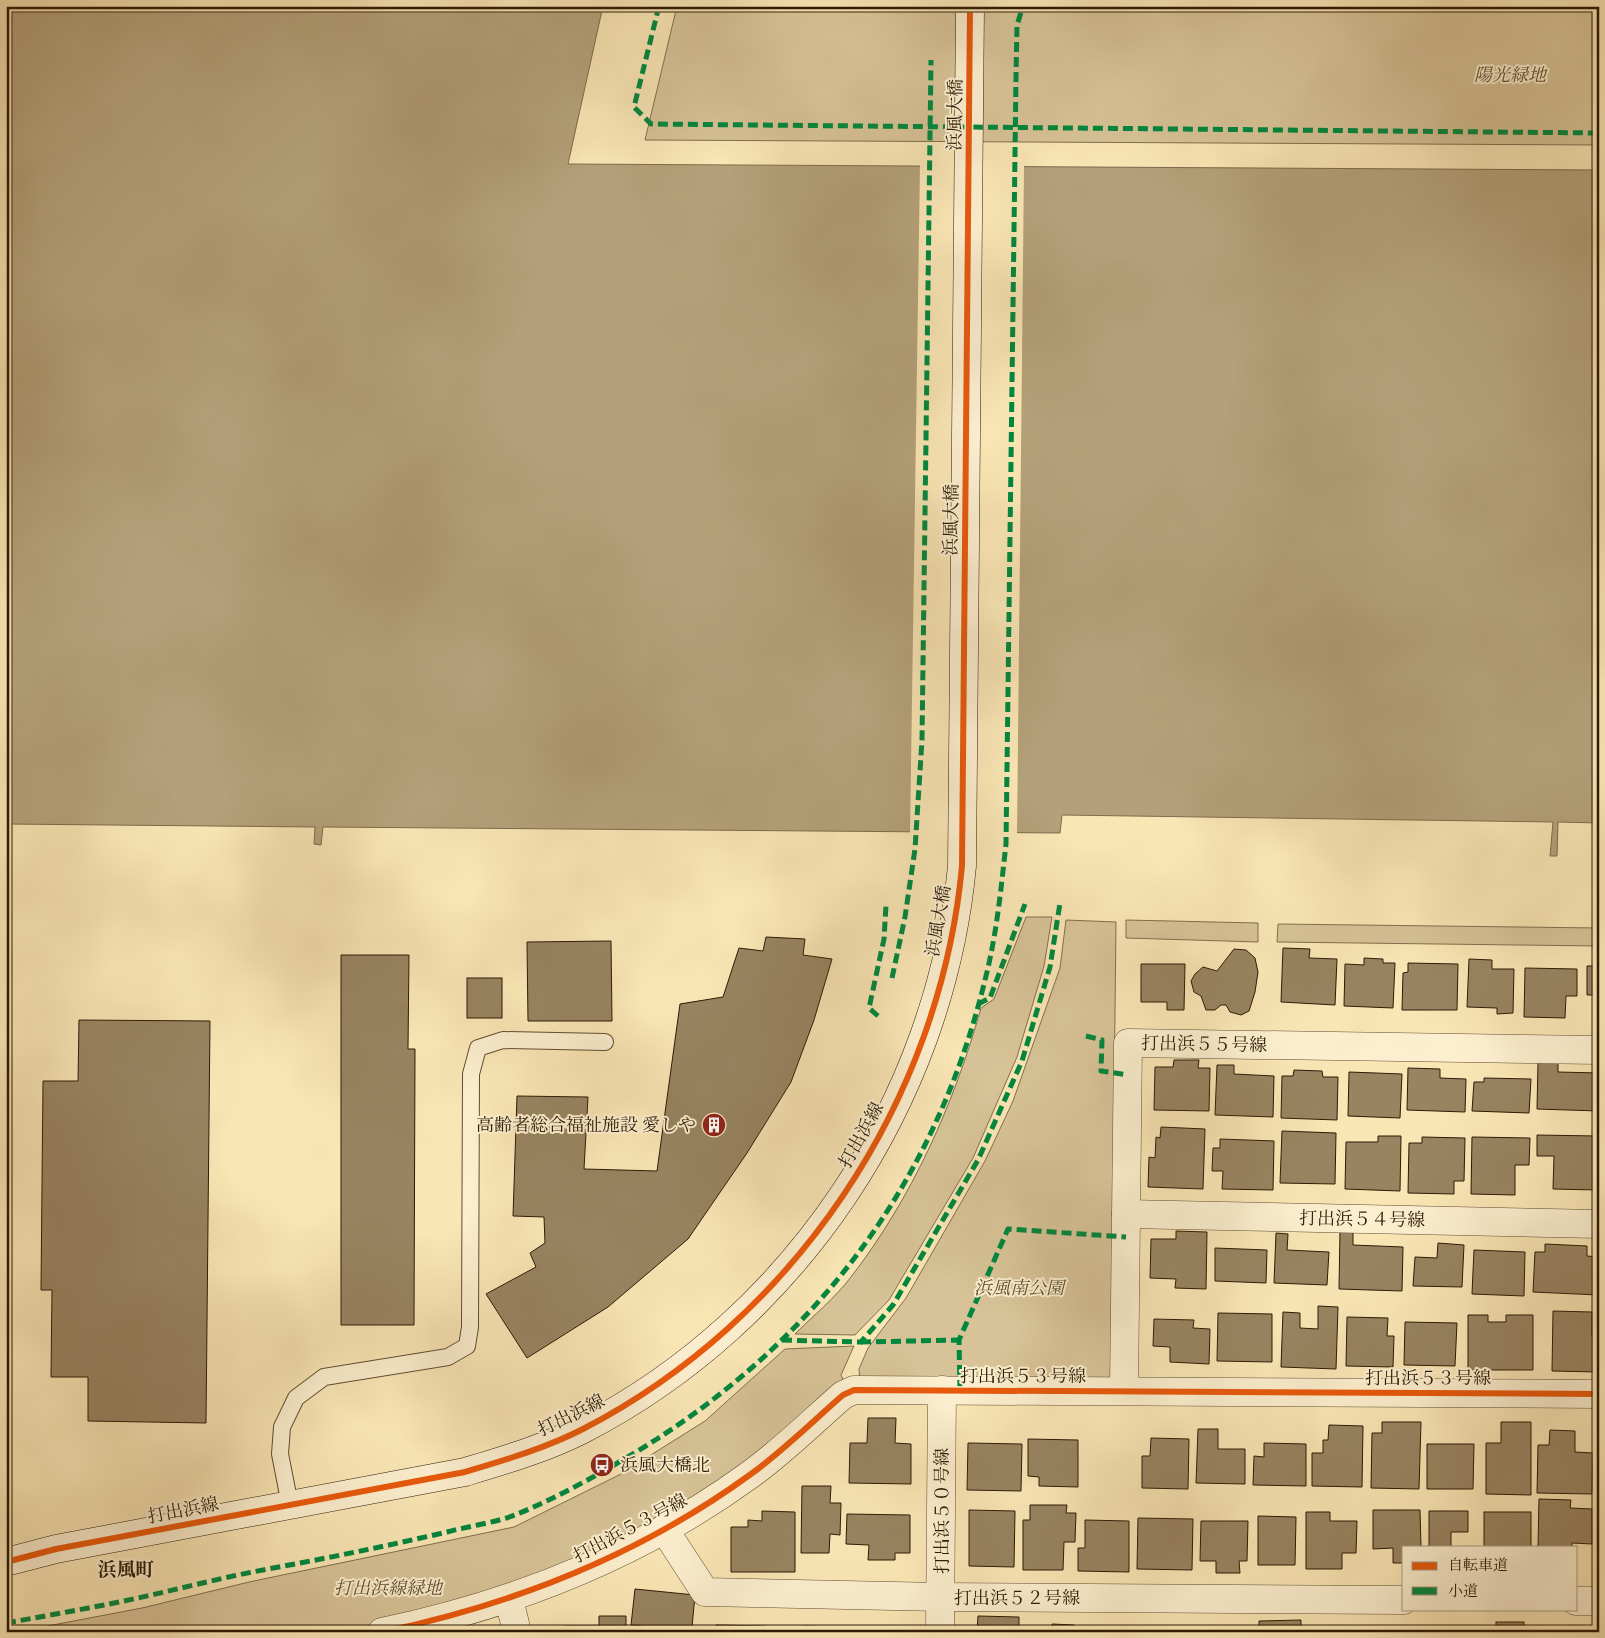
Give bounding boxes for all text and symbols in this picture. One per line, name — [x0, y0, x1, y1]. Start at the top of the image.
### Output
park label: 陽光緑地 — [1474, 65, 1548, 88]
street label: 浜風大橋 — [944, 79, 969, 151]
street label: 浜風大橋 — [940, 484, 965, 556]
street label: 浜風大橋 — [922, 884, 957, 959]
street label: 打出浜５５号線 — [1141, 1033, 1267, 1058]
street label: 打出浜線 — [835, 1099, 890, 1173]
building icon: 高齢者総合福祉施設 愛しや — [701, 1112, 727, 1138]
place label: 高齢者総合福祉施設 愛しや — [476, 1115, 696, 1138]
street label: 打出浜５４号線 — [1299, 1208, 1425, 1233]
park label: 浜風南公園 — [974, 1278, 1067, 1301]
street label: 打出浜５３号線 — [960, 1366, 1086, 1389]
street label: 打出浜５３号線 — [1365, 1368, 1491, 1391]
street label: 打出浜線 — [534, 1390, 609, 1442]
street label: 打出浜５０号線 — [932, 1448, 955, 1574]
bus stop icon: 浜風大橋北 — [589, 1452, 615, 1478]
place label: 浜風大橋北 — [620, 1455, 710, 1478]
street label: 打出浜５３号線 — [570, 1490, 692, 1569]
street label: 打出浜線 — [146, 1493, 221, 1530]
legend — [1402, 1546, 1578, 1610]
text: 自転車道 — [1448, 1556, 1508, 1575]
district label: 浜風町 — [97, 1559, 155, 1583]
park label: 打出浜線緑地 — [334, 1578, 444, 1601]
text: 小道 — [1448, 1582, 1478, 1601]
street label: 打出浜５２号線 — [954, 1588, 1080, 1611]

